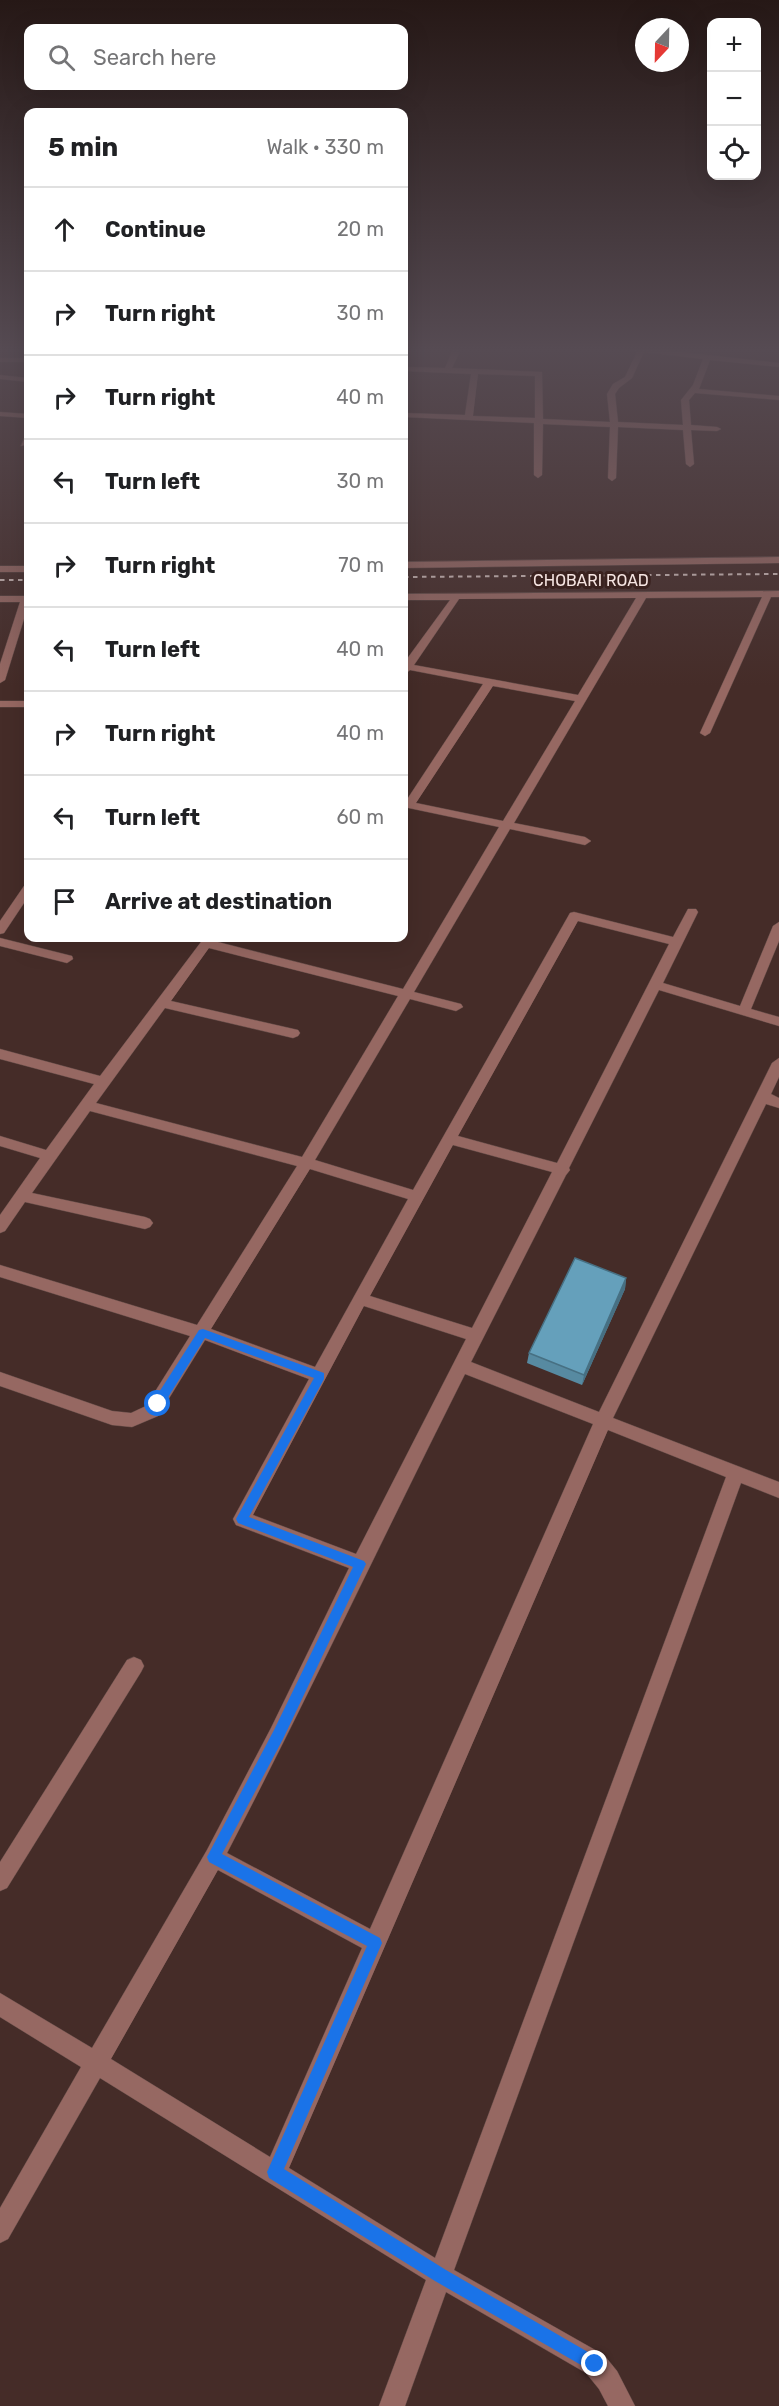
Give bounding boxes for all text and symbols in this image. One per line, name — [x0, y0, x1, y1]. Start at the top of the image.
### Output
north arrow — [635, 18, 689, 72]
map controls — [707, 18, 761, 180]
button: + — [707, 18, 761, 72]
search box — [24, 24, 408, 90]
icon: search — [45, 41, 78, 74]
text: Search here — [93, 44, 216, 71]
button: − — [707, 72, 761, 126]
button: locate — [707, 126, 761, 180]
text: 5 min — [48, 132, 118, 163]
text: Walk · 330 m — [267, 135, 384, 159]
icon: ahead — [48, 213, 81, 246]
text: Continue — [105, 216, 206, 243]
text: 20 m — [337, 217, 384, 241]
icon: right — [48, 297, 81, 330]
text: Turn right — [105, 300, 215, 327]
text: 30 m — [337, 301, 384, 325]
icon: right — [48, 381, 81, 414]
text: Turn right — [105, 384, 215, 411]
text: 40 m — [336, 385, 384, 409]
icon: left — [48, 465, 81, 498]
text: Turn left — [105, 468, 200, 495]
text: 30 m — [337, 469, 384, 493]
icon: right — [48, 549, 81, 582]
text: Turn right — [105, 552, 215, 579]
text: 70 m — [338, 553, 384, 577]
street label: CHOBARI ROAD — [533, 571, 649, 590]
icon: left — [48, 633, 81, 666]
text: Turn left — [105, 636, 200, 663]
text: 40 m — [336, 637, 384, 661]
icon: right — [48, 717, 81, 750]
text: Turn right — [105, 720, 215, 747]
text: 40 m — [336, 721, 384, 745]
icon: left — [48, 801, 81, 834]
text: Turn left — [105, 804, 200, 831]
text: 60 m — [337, 805, 384, 829]
icon: arrive — [48, 885, 81, 918]
text: Arrive at destination — [105, 888, 332, 915]
route start — [144, 1390, 170, 1416]
route end — [581, 2350, 607, 2376]

